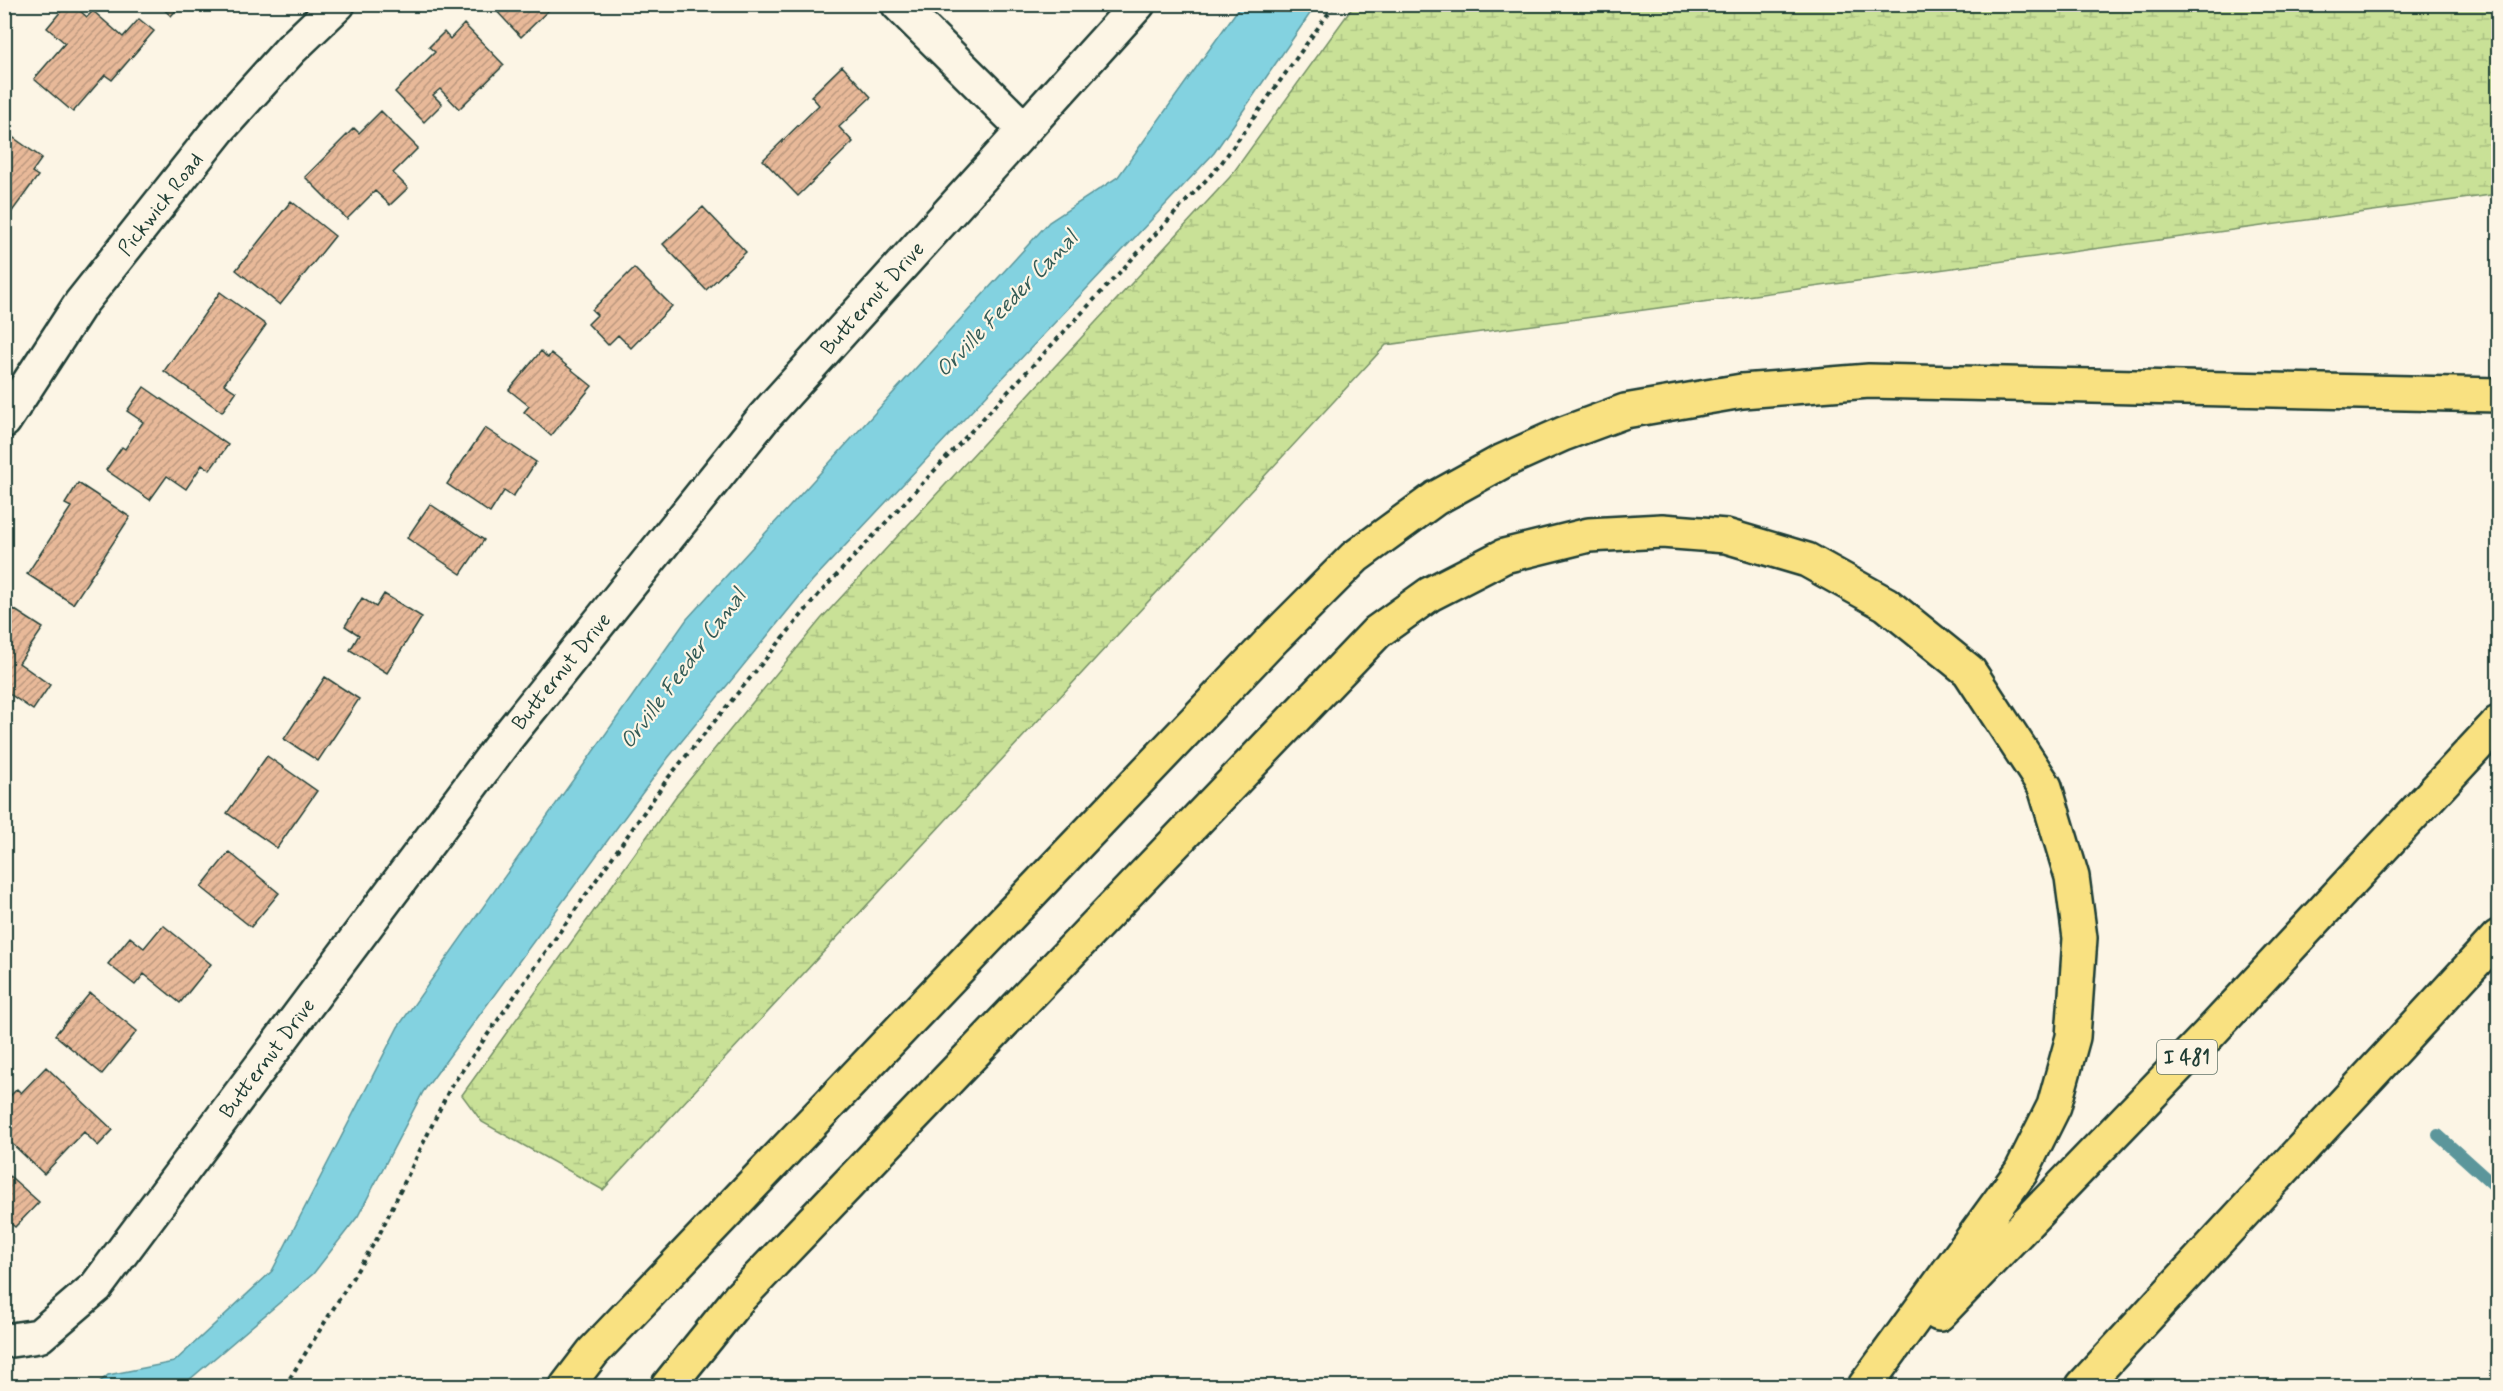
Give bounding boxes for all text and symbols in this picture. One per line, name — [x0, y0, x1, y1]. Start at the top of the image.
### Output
street label: Pickwick Road — [112, 147, 210, 262]
water label: Orville Feeder Canal — [930, 224, 1086, 384]
street label: Butternut Drive — [814, 236, 931, 361]
water label: Orville Feeder Canal — [614, 582, 754, 755]
street label: Butternut Drive — [506, 607, 618, 736]
street label: Butternut Drive — [213, 993, 322, 1124]
road number: I 481 — [2157, 1040, 2217, 1074]

